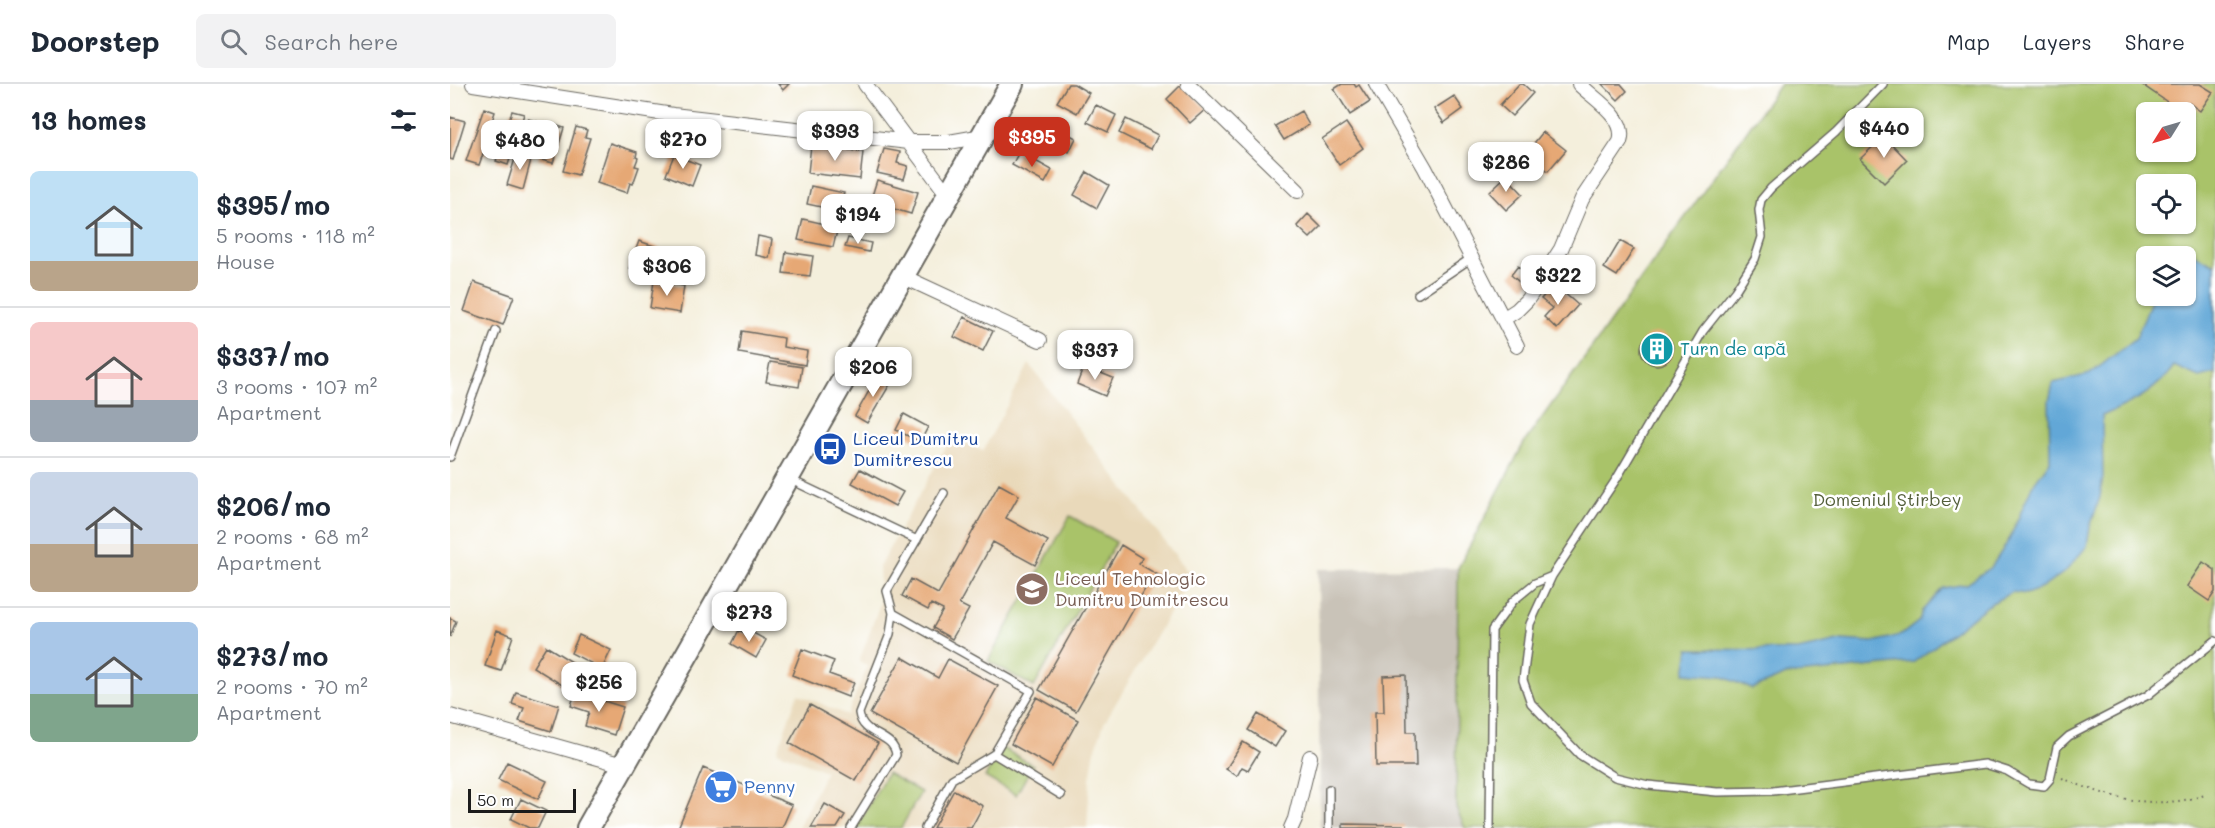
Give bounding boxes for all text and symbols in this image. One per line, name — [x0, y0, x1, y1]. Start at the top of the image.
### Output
search box — [196, 14, 616, 68]
text: Doorstep — [30, 23, 160, 59]
icon: search — [217, 25, 250, 58]
text: Search here — [265, 27, 398, 56]
text: Map — [1947, 28, 1990, 55]
text: Layers — [2023, 28, 2092, 55]
text: Share — [2125, 28, 2185, 55]
north arrow — [2136, 102, 2196, 162]
map controls — [2136, 102, 2196, 306]
text: 13 homes — [30, 103, 147, 137]
icon: filters — [387, 104, 420, 137]
pin: $440 — [1848, 108, 1920, 159]
pin: $393 — [799, 111, 871, 162]
text: $440 — [1859, 114, 1909, 140]
text: $393 — [811, 117, 859, 143]
pin: $395 — [996, 117, 1068, 168]
pin: $270 — [647, 119, 719, 170]
pin: $480 — [484, 120, 556, 171]
text: $395 — [1008, 123, 1056, 149]
text: $270 — [659, 125, 707, 151]
text: $480 — [495, 126, 545, 152]
pin: $286 — [1470, 142, 1542, 193]
text: $286 — [1482, 148, 1530, 174]
button: locate — [2136, 174, 2196, 234]
text: $395/mo — [216, 188, 330, 222]
pin: $194 — [822, 194, 894, 245]
icon: home — [78, 195, 150, 267]
text: $194 — [835, 200, 881, 226]
text: 5 rooms · 118 m² — [216, 222, 375, 248]
pin: $306 — [631, 246, 703, 297]
button: layers — [2136, 246, 2196, 306]
text: House — [216, 248, 275, 274]
text: $306 — [642, 252, 692, 278]
pin: $322 — [1522, 255, 1594, 306]
text: $322 — [1535, 261, 1581, 287]
pin: $337 — [1059, 330, 1131, 381]
building icon: Turn de apă — [1639, 331, 1675, 367]
text: $337 — [1071, 336, 1119, 362]
place label: Turn de apă — [1680, 336, 1787, 360]
text: $337/mo — [216, 339, 329, 373]
icon: home — [78, 346, 150, 418]
pin: $206 — [837, 347, 909, 398]
text: $206 — [849, 353, 897, 379]
text: 3 rooms · 107 m² — [216, 373, 377, 399]
text: Apartment — [216, 399, 322, 425]
place label: Liceul Dumitru Dumitrescu — [853, 426, 979, 471]
bus stop icon: Liceul Dumitru Dumitrescu — [812, 431, 848, 467]
park label: Domeniul Știrbey — [1813, 487, 1961, 511]
text: $206/mo — [216, 489, 331, 523]
icon: home — [78, 496, 150, 568]
text: 2 rooms · 68 m² — [216, 523, 369, 549]
text: Apartment — [216, 549, 322, 575]
place label: Liceul Tehnologic Dumitru Dumitrescu — [1055, 566, 1229, 611]
school or university icon: Liceul Tehnologic Dumitru Dumitrescu — [1014, 571, 1050, 607]
pin: $273 — [713, 592, 785, 643]
text: $273 — [726, 598, 772, 624]
text: $273/mo — [216, 639, 328, 673]
icon: home — [78, 646, 150, 718]
pin: $256 — [563, 662, 635, 713]
text: $256 — [575, 668, 623, 694]
text: 2 rooms · 70 m² — [216, 673, 368, 699]
text: Apartment — [216, 699, 322, 725]
supermarket icon: Penny — [703, 769, 739, 805]
place label: Penny — [744, 774, 795, 798]
scale bar — [468, 786, 576, 814]
text: 50 m — [477, 789, 514, 810]

